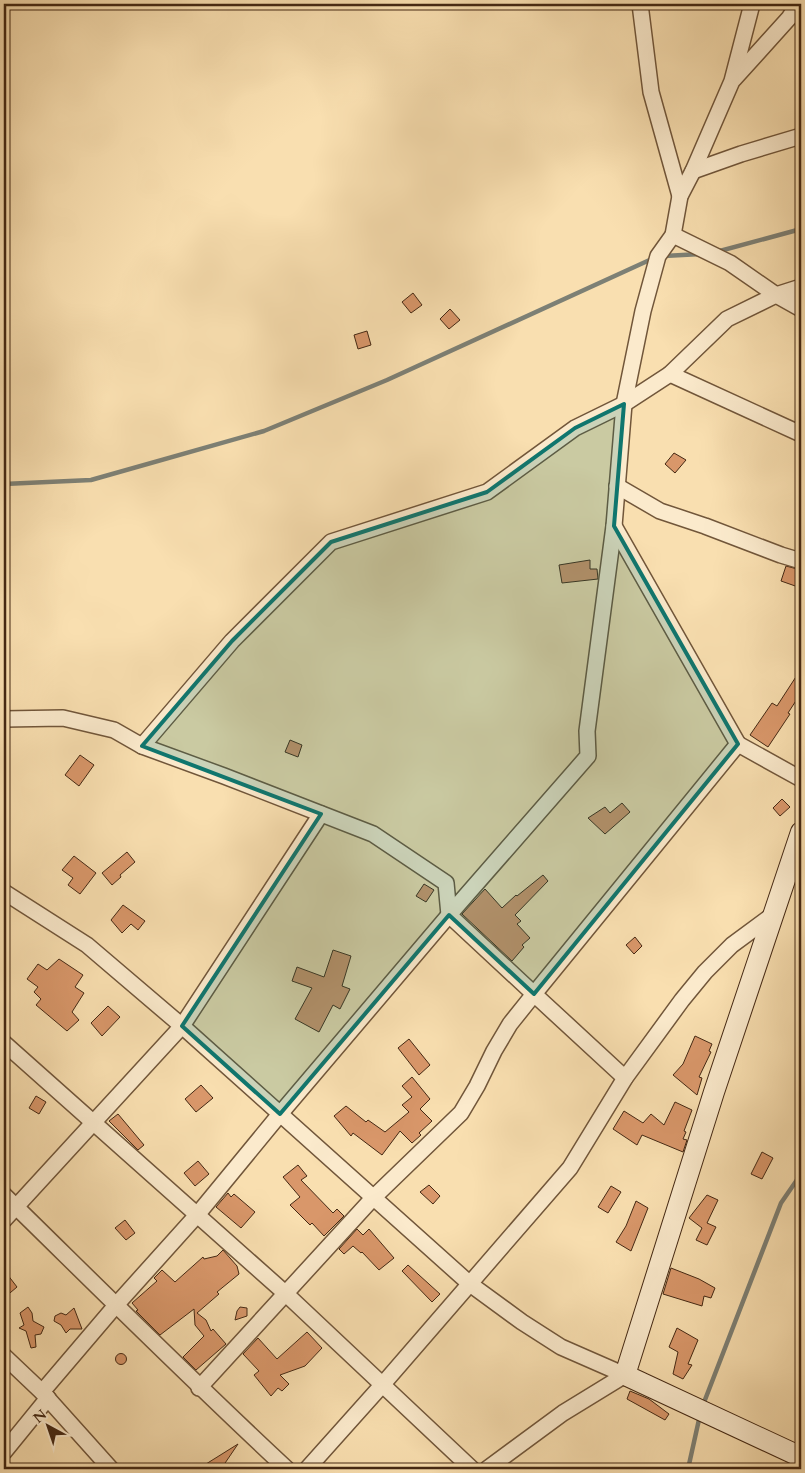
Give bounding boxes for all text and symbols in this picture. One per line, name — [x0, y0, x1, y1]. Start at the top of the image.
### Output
north arrow — [22, 1400, 72, 1450]
text: N — [29, 1405, 51, 1428]

